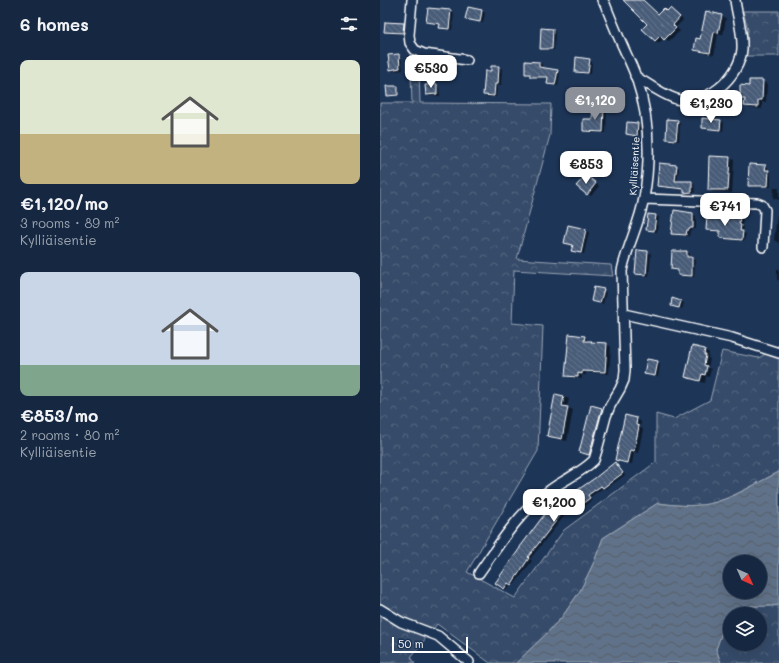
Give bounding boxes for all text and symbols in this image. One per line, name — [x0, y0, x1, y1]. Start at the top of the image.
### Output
text: 6 homes — [20, 13, 89, 35]
icon: filters — [338, 13, 360, 35]
pin: €530 — [407, 55, 455, 89]
text: €530 — [414, 59, 448, 76]
icon: home — [154, 86, 226, 158]
pin: €1,120 — [562, 87, 628, 121]
pin: €1,230 — [678, 90, 744, 124]
text: €1,120 — [574, 91, 616, 108]
text: €1,230 — [689, 94, 733, 111]
street label: Kylliäisentie — [625, 136, 643, 196]
pin: €853 — [562, 151, 610, 185]
text: €853 — [569, 155, 603, 172]
text: €1,120/mo — [20, 192, 108, 214]
pin: €741 — [701, 193, 749, 227]
text: €741 — [709, 197, 741, 214]
text: 3 rooms · 89 m² — [20, 214, 119, 231]
text: Kylliäisentie — [20, 231, 97, 248]
icon: home — [154, 298, 226, 370]
text: €853/mo — [20, 404, 98, 426]
text: 2 rooms · 80 m² — [20, 426, 119, 443]
text: Kylliäisentie — [20, 443, 97, 460]
pin: €1,200 — [521, 489, 587, 523]
text: €1,200 — [532, 493, 576, 510]
north arrow — [723, 555, 767, 599]
map controls — [723, 555, 767, 651]
button: layers — [723, 607, 767, 651]
scale bar — [392, 635, 468, 654]
text: 50 m — [398, 636, 424, 651]

